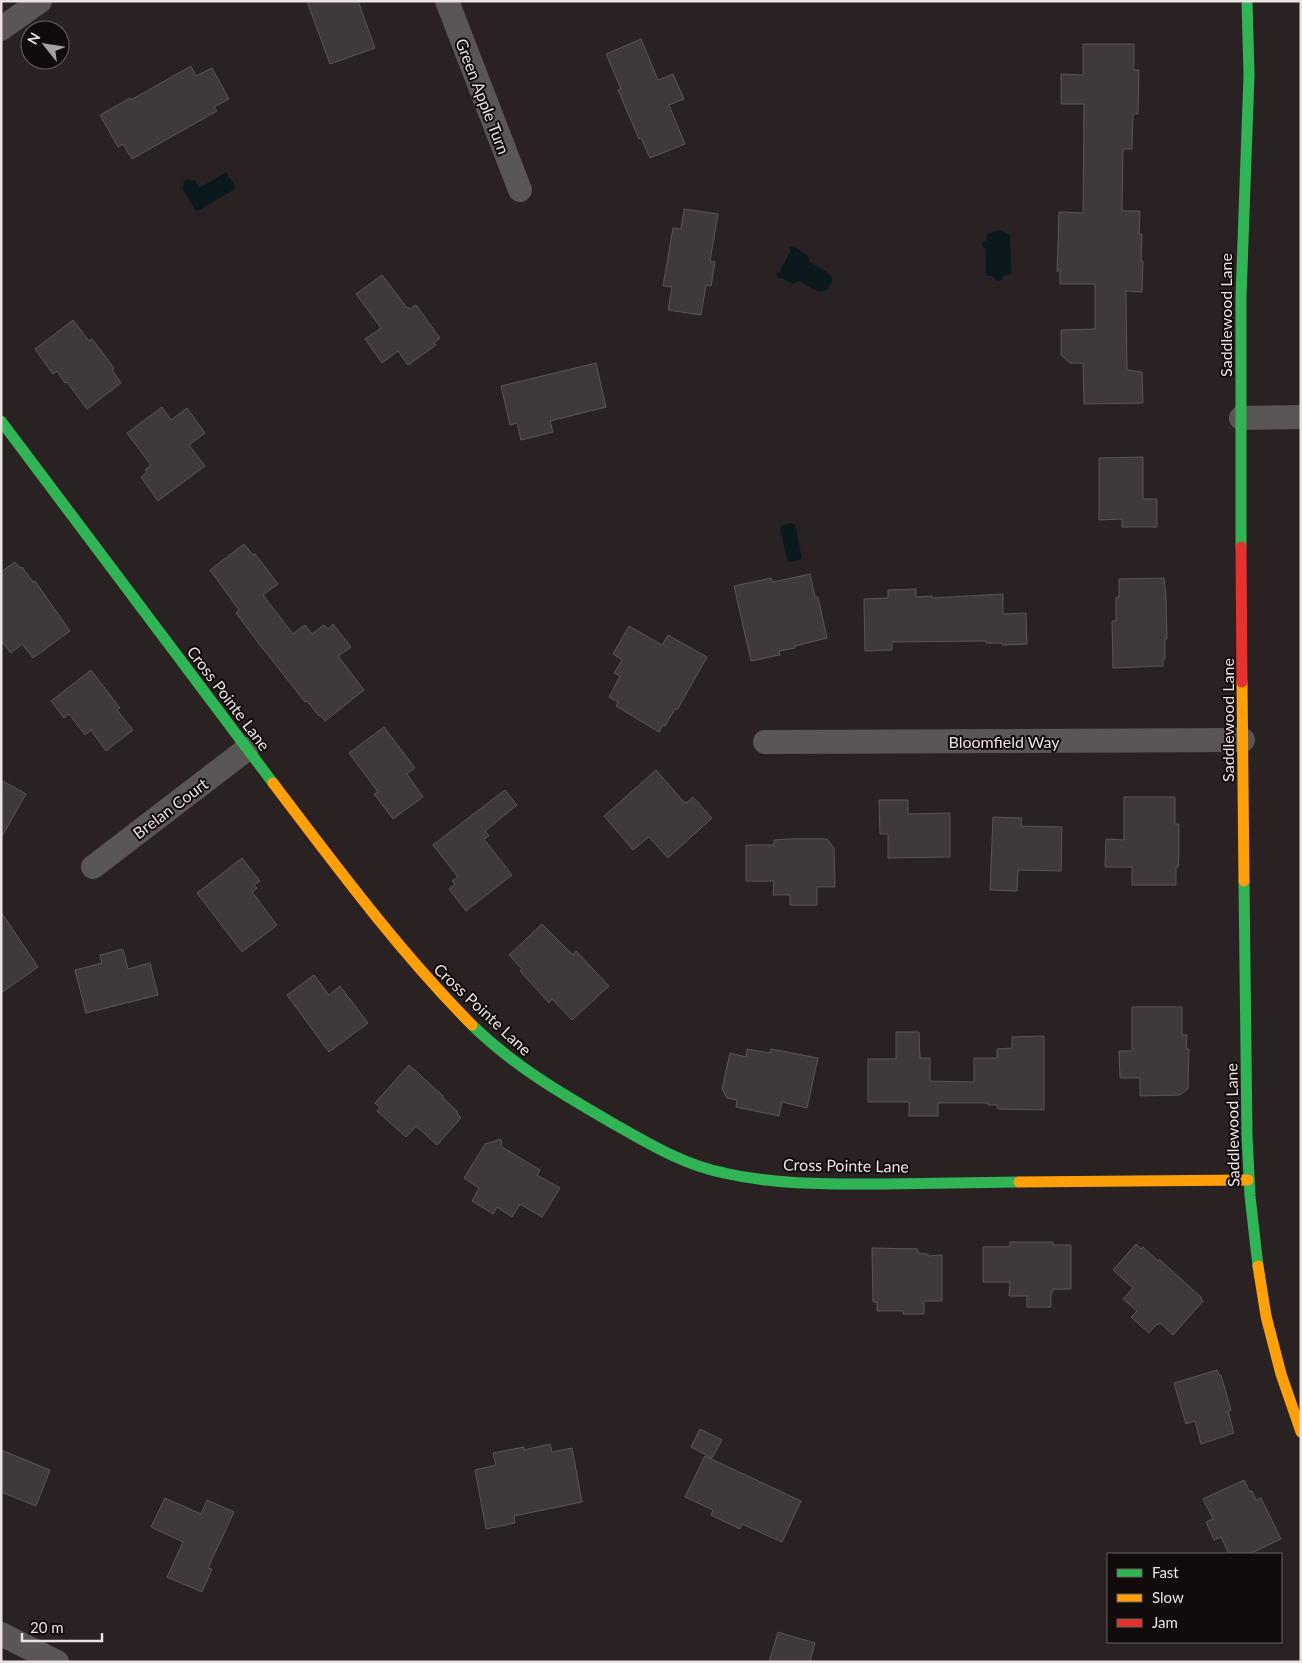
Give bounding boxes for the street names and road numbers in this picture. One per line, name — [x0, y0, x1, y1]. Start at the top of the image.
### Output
street label: Green Apple Turn — [452, 35, 514, 157]
street label: Saddlewood Lane — [1216, 253, 1235, 377]
street label: Cross Pointe Lane — [184, 642, 274, 754]
street label: Saddlewood Lane — [1218, 658, 1237, 782]
street label: Bloomfield Way — [948, 732, 1060, 751]
street label: Brelan Court — [129, 773, 211, 842]
street label: Cross Pointe Lane — [430, 959, 536, 1059]
street label: Saddlewood Lane — [1221, 1063, 1243, 1187]
street label: Cross Pointe Lane — [783, 1154, 909, 1176]

